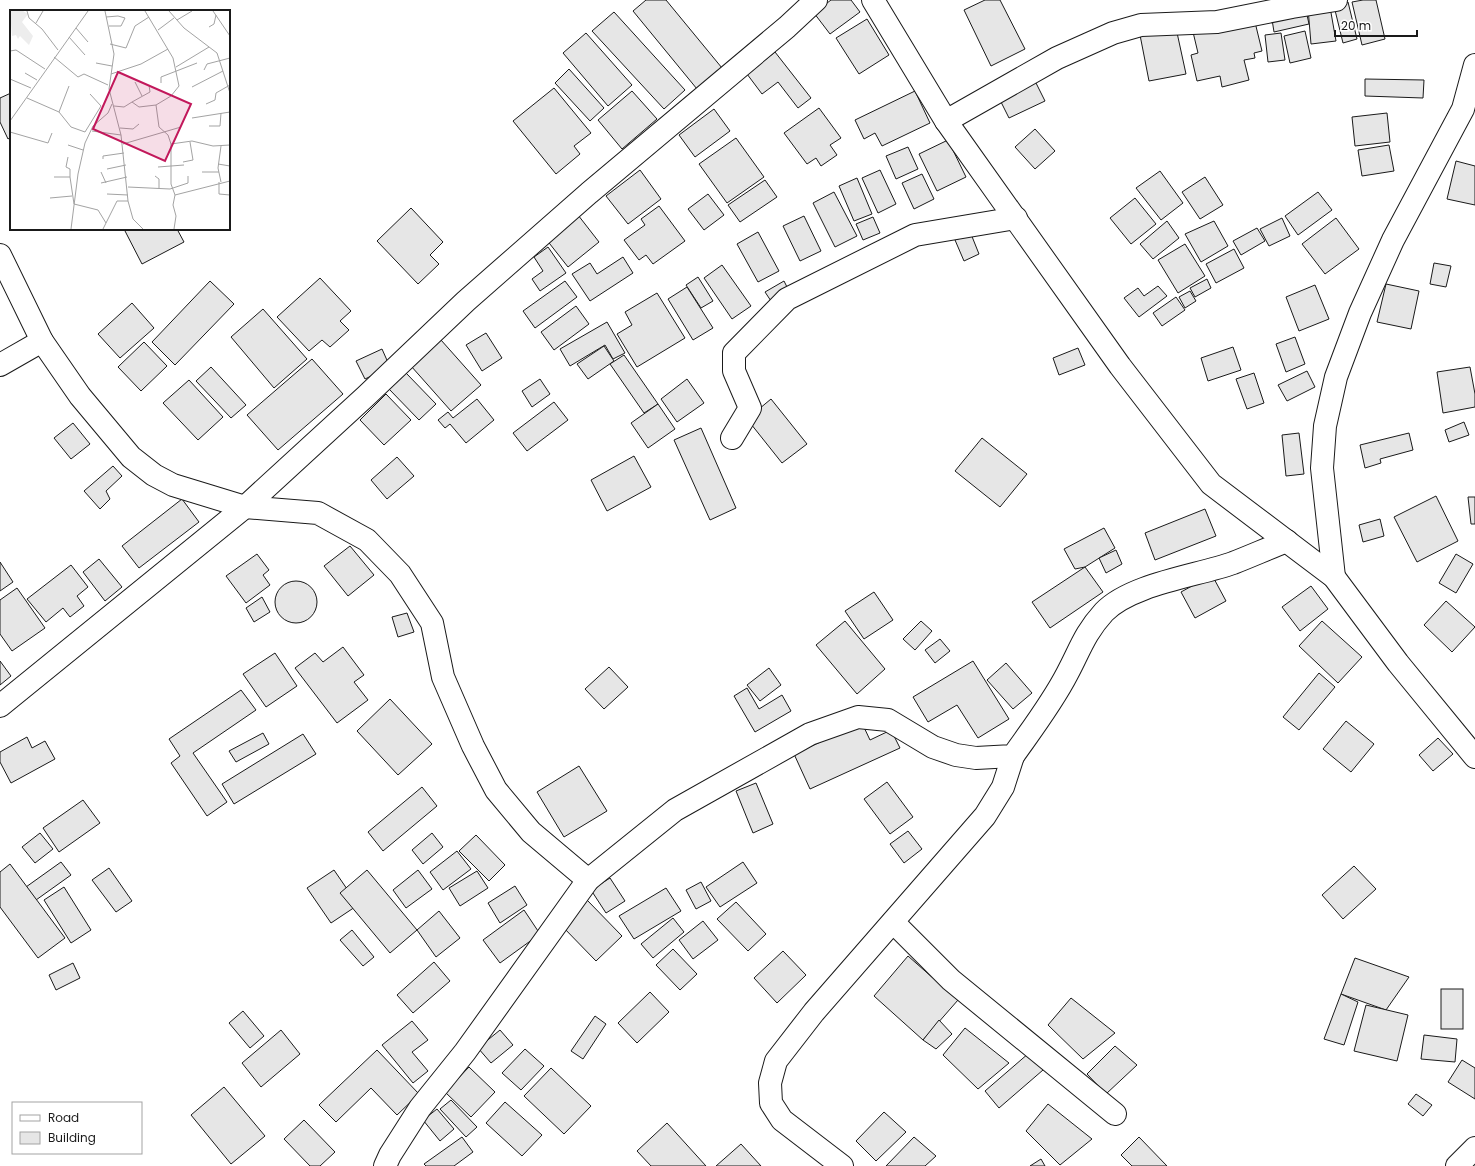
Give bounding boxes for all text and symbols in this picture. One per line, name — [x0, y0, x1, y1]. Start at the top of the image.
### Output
inset map — [10, 10, 230, 230]
scale bar — [1335, 12, 1417, 38]
text: 20 m — [1341, 17, 1371, 34]
legend — [12, 1102, 142, 1154]
text: Road — [48, 1109, 79, 1126]
text: Building — [48, 1129, 96, 1146]

